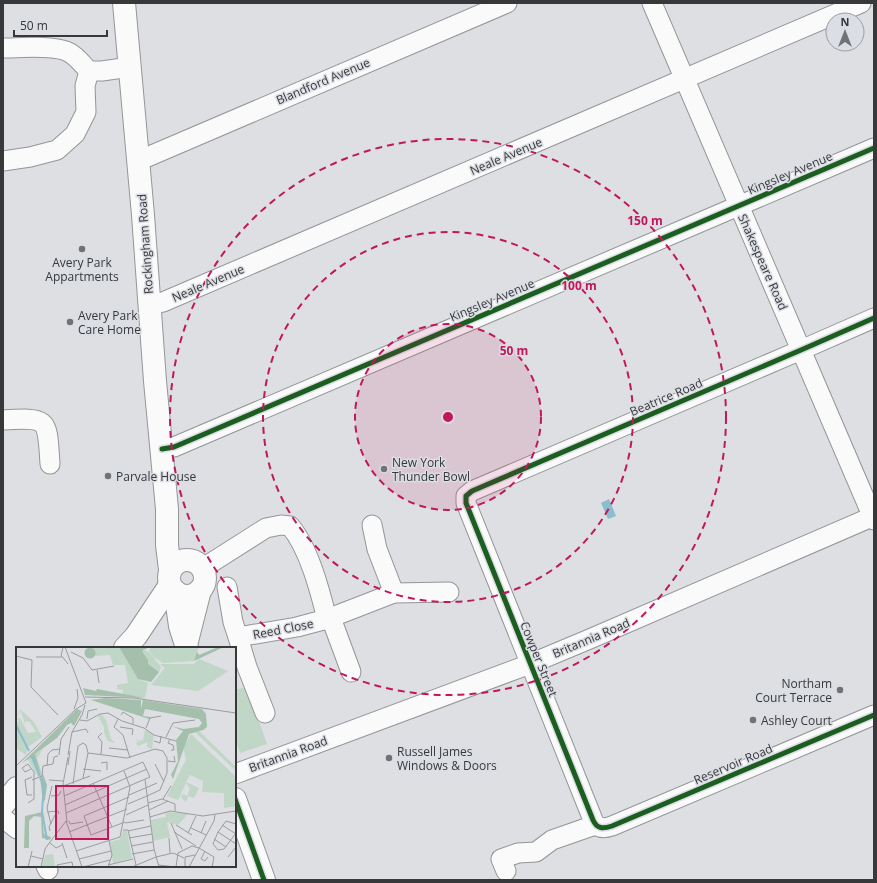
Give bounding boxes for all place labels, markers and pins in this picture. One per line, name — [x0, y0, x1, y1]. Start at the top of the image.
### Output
marker: Avery Park Appartments — [77, 244, 87, 254]
place label: Avery Park Appartments — [45, 254, 119, 285]
place label: Avery Park Care Home — [78, 307, 141, 338]
marker: Avery Park Care Home — [65, 317, 75, 327]
centre of rings — [441, 410, 455, 424]
place label: New York Thunder Bowl — [392, 454, 470, 485]
marker: New York Thunder Bowl — [379, 464, 389, 474]
place label: Parvale House — [116, 468, 196, 485]
marker: Parvale House — [103, 471, 113, 481]
place label: Northam Court Terrace — [755, 675, 832, 706]
marker: Northam Court Terrace — [835, 685, 845, 695]
place label: Ashley Court — [761, 712, 832, 729]
marker: Ashley Court — [748, 715, 758, 725]
place label: Russell James Windows & Doors — [397, 743, 497, 774]
marker: Russell James Windows & Doors — [384, 753, 394, 763]

